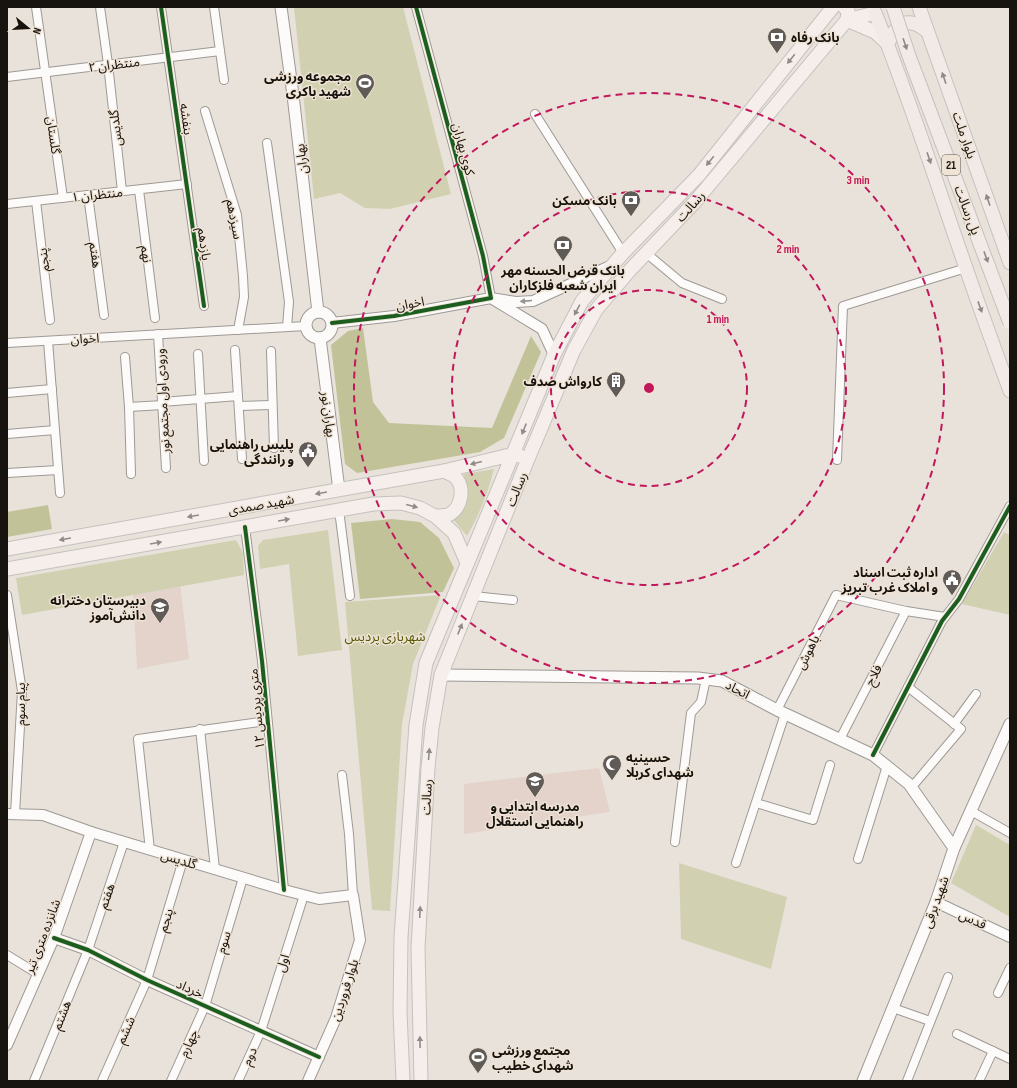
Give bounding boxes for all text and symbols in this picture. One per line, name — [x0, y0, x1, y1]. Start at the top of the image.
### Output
north arrow — [8, 8, 48, 48]
text: N — [30, 26, 44, 36]
bank icon: بانک رفاه — [766, 26, 788, 54]
place label: بانک رفاه — [791, 30, 840, 46]
one-way arrow — [902, 38, 908, 50]
street label: منتظران ۲ — [87, 54, 141, 76]
one-way arrow — [787, 54, 795, 65]
place label: مجموعه ورزشی شهید باکری — [264, 69, 351, 100]
one-way arrow — [941, 71, 947, 83]
sports icon: مجموعه ورزشی شهید باکری — [354, 72, 376, 100]
street label: بنفشه — [176, 102, 196, 136]
street label: گلدیس — [106, 108, 126, 147]
street label: بلوار ملت — [949, 110, 979, 161]
street label: گلستان — [42, 115, 64, 156]
street label: کوی بهاران — [448, 121, 478, 178]
street label: بهاران — [292, 143, 312, 175]
one-way arrow — [926, 152, 932, 164]
one-way arrow — [705, 155, 714, 166]
road number: 21 — [942, 155, 960, 175]
text: 3 min — [847, 173, 869, 188]
street label: منتظران ۱ — [71, 184, 124, 206]
street label: پل رسالت — [949, 184, 984, 238]
street label: رسالت — [673, 188, 709, 225]
bank icon: بانک مسکن — [620, 189, 642, 217]
place label: بانک مسکن — [552, 193, 617, 209]
one-way arrow — [984, 194, 990, 206]
street label: سیزدهم — [220, 198, 246, 241]
street label: یازدهم — [192, 227, 214, 262]
bank icon: بانک قرض الحسنه مهر ایران شعبه فلزکاران — [552, 234, 574, 262]
street label: هفتم — [83, 241, 105, 269]
text: 2 min — [777, 242, 799, 257]
street label: نهم — [135, 245, 155, 264]
street label: پنجم — [35, 247, 55, 273]
one-way arrow — [983, 252, 989, 264]
place label: بانک قرض الحسنه مهر ایران شعبه فلزکاران — [500, 263, 625, 294]
street label: اخوان — [395, 294, 426, 314]
one-way arrow — [520, 298, 532, 305]
one-way arrow — [977, 302, 983, 314]
one-way arrow — [574, 305, 581, 316]
text: 1 min — [707, 312, 729, 327]
street label: اخوان — [70, 330, 100, 348]
street label: ورودی اول مجتمع نور — [152, 348, 176, 455]
building icon: کارواش صدف — [605, 370, 627, 398]
place label: کارواش صدف — [523, 374, 602, 390]
centre of rings — [642, 381, 656, 395]
street label: بهاران نور — [317, 389, 339, 438]
one-way arrow — [521, 423, 527, 434]
place label: پلیس راهنمایی و رانندگی — [210, 437, 294, 468]
public building icon: پلیس راهنمایی و رانندگی — [297, 440, 319, 468]
one-way arrow — [470, 460, 482, 466]
street label: رسالت — [503, 470, 531, 509]
one-way arrow — [315, 490, 327, 496]
street label: شهید صمدی — [227, 491, 295, 519]
one-way arrow — [406, 503, 418, 509]
one-way arrow — [187, 513, 199, 519]
one-way arrow — [278, 517, 290, 523]
one-way arrow — [59, 536, 71, 542]
one-way arrow — [150, 540, 162, 546]
place label: اداره ثبت اسناد و املاک غرب تبریز — [841, 565, 938, 596]
public building icon: اداره ثبت اسناد و املاک غرب تبریز — [941, 568, 963, 596]
place label: دبیرستان دخترانه دانش‌آموز — [50, 593, 146, 624]
school or university icon: دبیرستان دخترانه دانش‌آموز — [149, 596, 171, 624]
one-way arrow — [457, 623, 463, 634]
park label: شهربازی پردیس — [345, 629, 425, 646]
street label: باهوش — [792, 633, 823, 672]
street label: فلاح — [862, 662, 888, 690]
street label: ۱۲ متری پردیس — [245, 668, 270, 750]
street label: اتحاد — [723, 677, 752, 703]
street label: پیام سوم — [13, 682, 30, 726]
one-way arrow — [426, 748, 433, 760]
place label: حسینیه شهدای کربلا — [626, 750, 694, 781]
mosque icon: حسینیه شهدای کربلا — [601, 753, 623, 781]
school or university icon: مدرسه ابتدایی و راهنمایی استقلال — [524, 770, 546, 798]
street label: رسالت — [418, 779, 436, 815]
place label: مدرسه ابتدایی و راهنمایی استقلال — [486, 799, 584, 830]
street label: گلدیس — [159, 847, 199, 873]
street label: شهید برقی — [919, 874, 953, 931]
street label: هفتم — [95, 881, 121, 912]
street label: شانزده متری تیر — [21, 897, 64, 977]
one-way arrow — [417, 905, 423, 918]
street label: پنجم — [155, 906, 179, 935]
street label: قدس — [956, 907, 989, 933]
street label: سوم — [213, 929, 236, 956]
street label: اول — [273, 952, 293, 974]
street label: بلوار فروردین — [327, 957, 362, 1023]
street label: خرداد — [174, 976, 206, 1002]
street label: هشتم — [49, 998, 77, 1033]
street label: ششم — [113, 1014, 141, 1048]
street label: چهارم — [176, 1027, 203, 1060]
one-way arrow — [417, 1035, 423, 1048]
place label: مجتمع ورزشی شهدای خطیب — [492, 1043, 574, 1074]
street label: دوم — [239, 1045, 262, 1069]
sports icon: مجتمع ورزشی شهدای خطیب — [467, 1046, 489, 1074]

